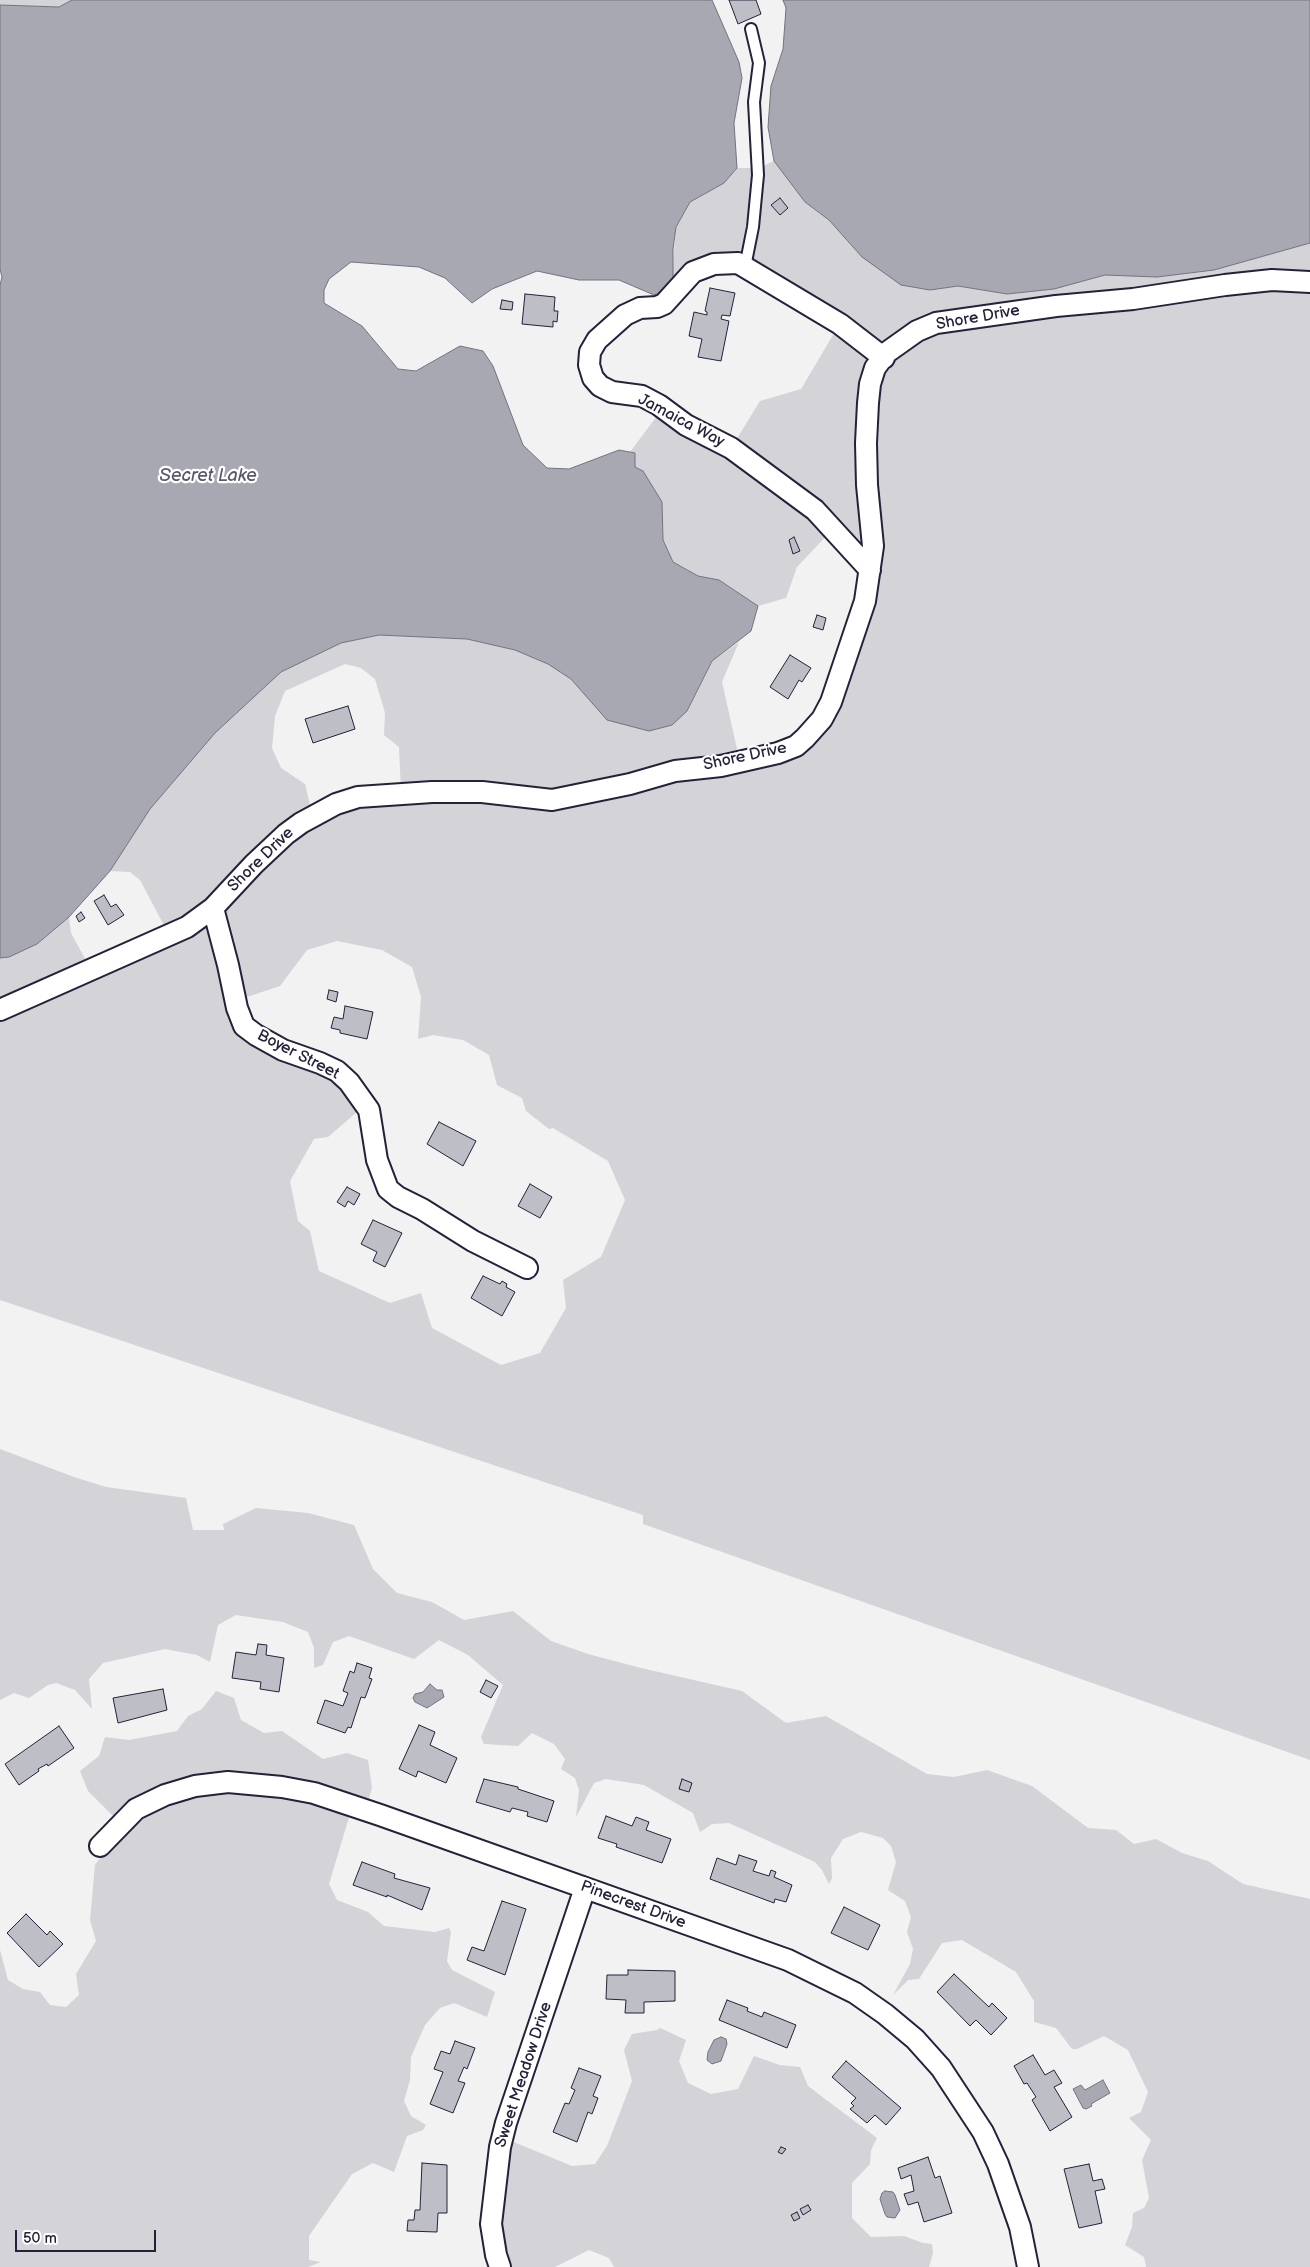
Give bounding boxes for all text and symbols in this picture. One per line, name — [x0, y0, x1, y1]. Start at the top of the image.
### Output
street label: Shore Drive — [935, 301, 1021, 335]
street label: Jamaica Way — [635, 390, 727, 452]
water label: Secret Lake — [159, 465, 257, 487]
street label: Shore Drive — [702, 739, 788, 775]
street label: Shore Drive — [224, 824, 298, 896]
street label: Boyer Street — [254, 1026, 342, 1084]
street label: Pinecrest Drive — [578, 1877, 688, 1933]
street label: Sweet Meadow Drive — [491, 2000, 557, 2150]
scale bar — [18, 2220, 159, 2252]
text: 50 m — [23, 2229, 57, 2248]

